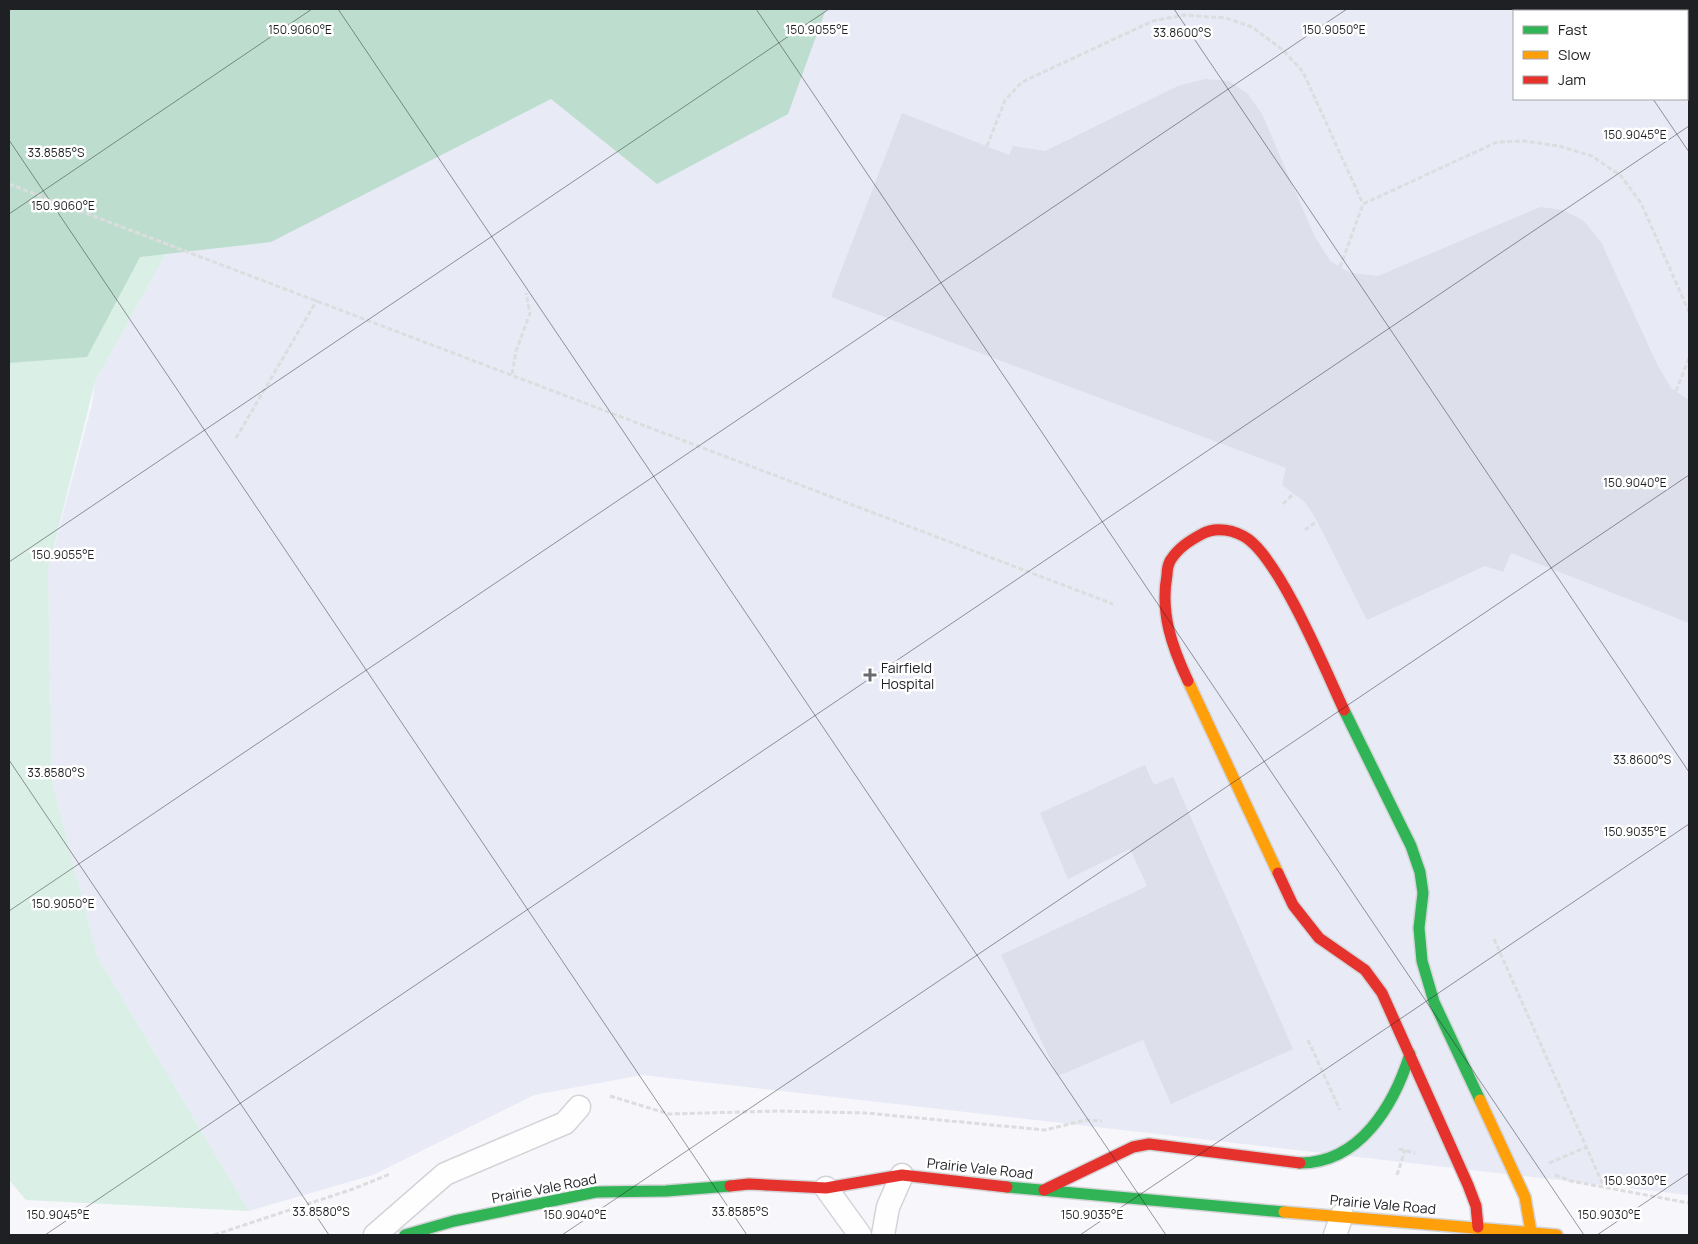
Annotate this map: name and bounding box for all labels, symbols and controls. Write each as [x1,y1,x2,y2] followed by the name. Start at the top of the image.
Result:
[1513,10,1688,100] legend
[1558,19,1587,40] text: Fast
[268,21,332,38] text: 150.9060°E
[786,21,849,38] text: 150.9055°E
[1302,21,1366,38] text: 150.9050°E
[1153,24,1211,41] text: 33.8600°S
[1558,44,1591,65] text: Slow
[1558,69,1586,90] text: Jam
[1604,126,1667,143] text: 150.9045°E
[28,144,84,161] text: 33.8585°S
[31,197,95,214] text: 150.9060°E
[1603,474,1667,491] text: 150.9040°E
[32,546,95,563] text: 150.9055°E
[881,658,934,693] place label: Fairfield Hospital
[863,668,877,682] marker: Fairfield Hospital
[1613,751,1671,768] text: 33.8600°S
[27,764,85,781] text: 33.8580°S
[1604,823,1666,840] text: 150.9035°E
[31,895,95,912] text: 150.9050°E
[926,1153,1034,1183] street label: Prairie Vale Road
[490,1169,598,1207] street label: Prairie Vale Road
[1604,1172,1667,1189] text: 150.9030°E
[1329,1190,1437,1218] street label: Prairie Vale Road
[292,1203,350,1220] text: 33.8580°S
[712,1203,768,1220] text: 33.8585°S
[27,1206,90,1223] text: 150.9045°E
[543,1206,607,1223] text: 150.9040°E
[1061,1206,1123,1223] text: 150.9035°E
[1578,1206,1641,1223] text: 150.9030°E

